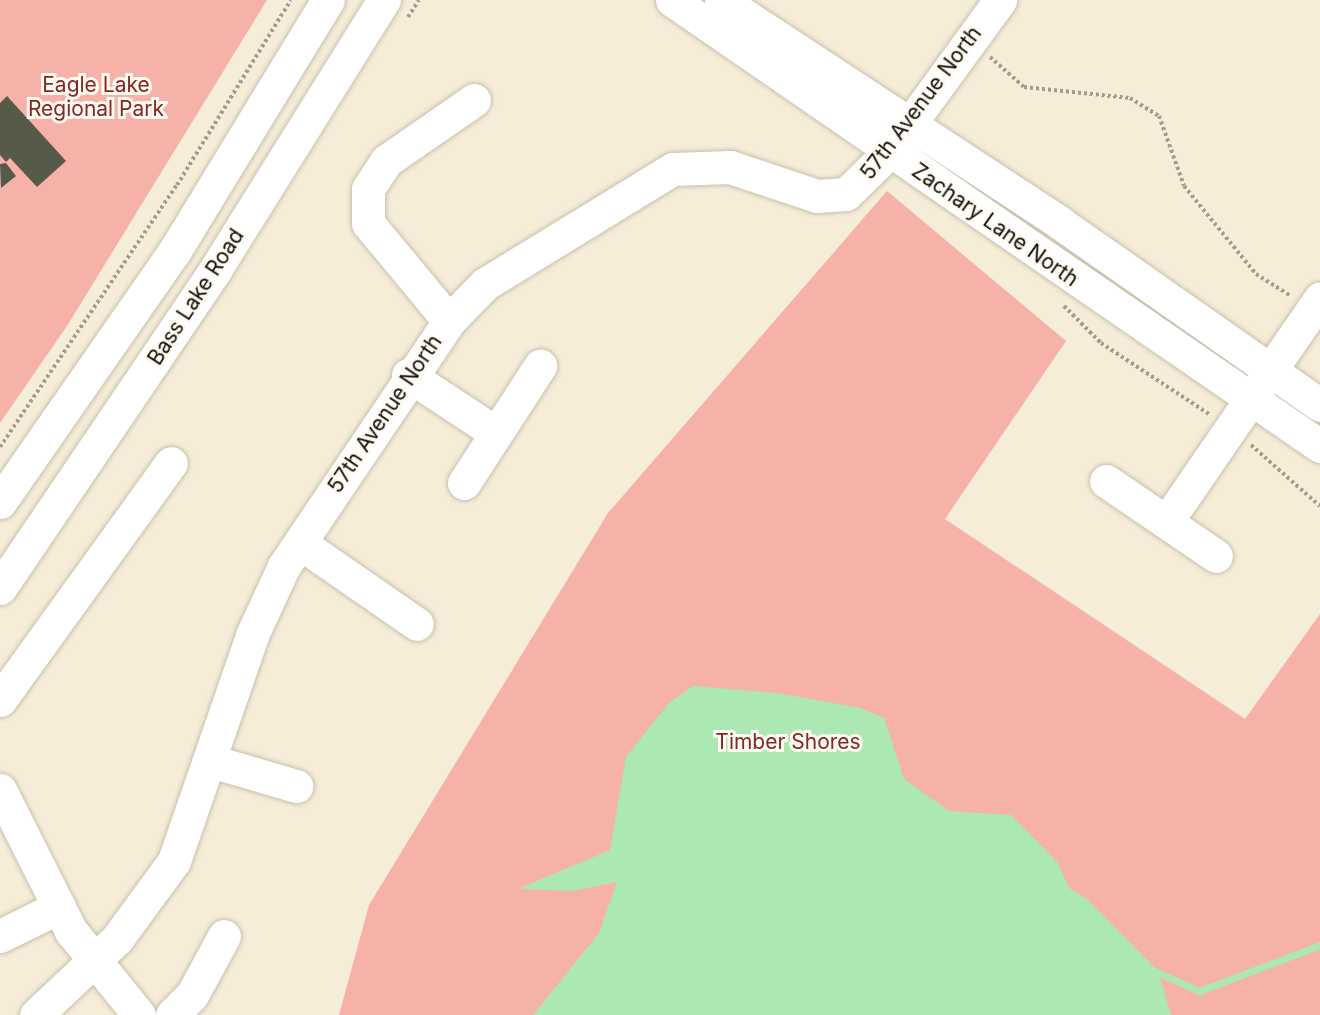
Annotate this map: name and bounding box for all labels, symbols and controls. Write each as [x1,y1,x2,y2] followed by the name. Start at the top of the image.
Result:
[855,21,987,185] street label: 57th Avenue North
[28,72,164,122] park label: Eagle Lake Regional Park
[907,158,1083,292] street label: Zachary Lane North
[143,224,249,370] street label: Bass Lake Road
[323,330,447,498] street label: 57th Avenue North
[715,729,861,755] park label: Timber Shores

